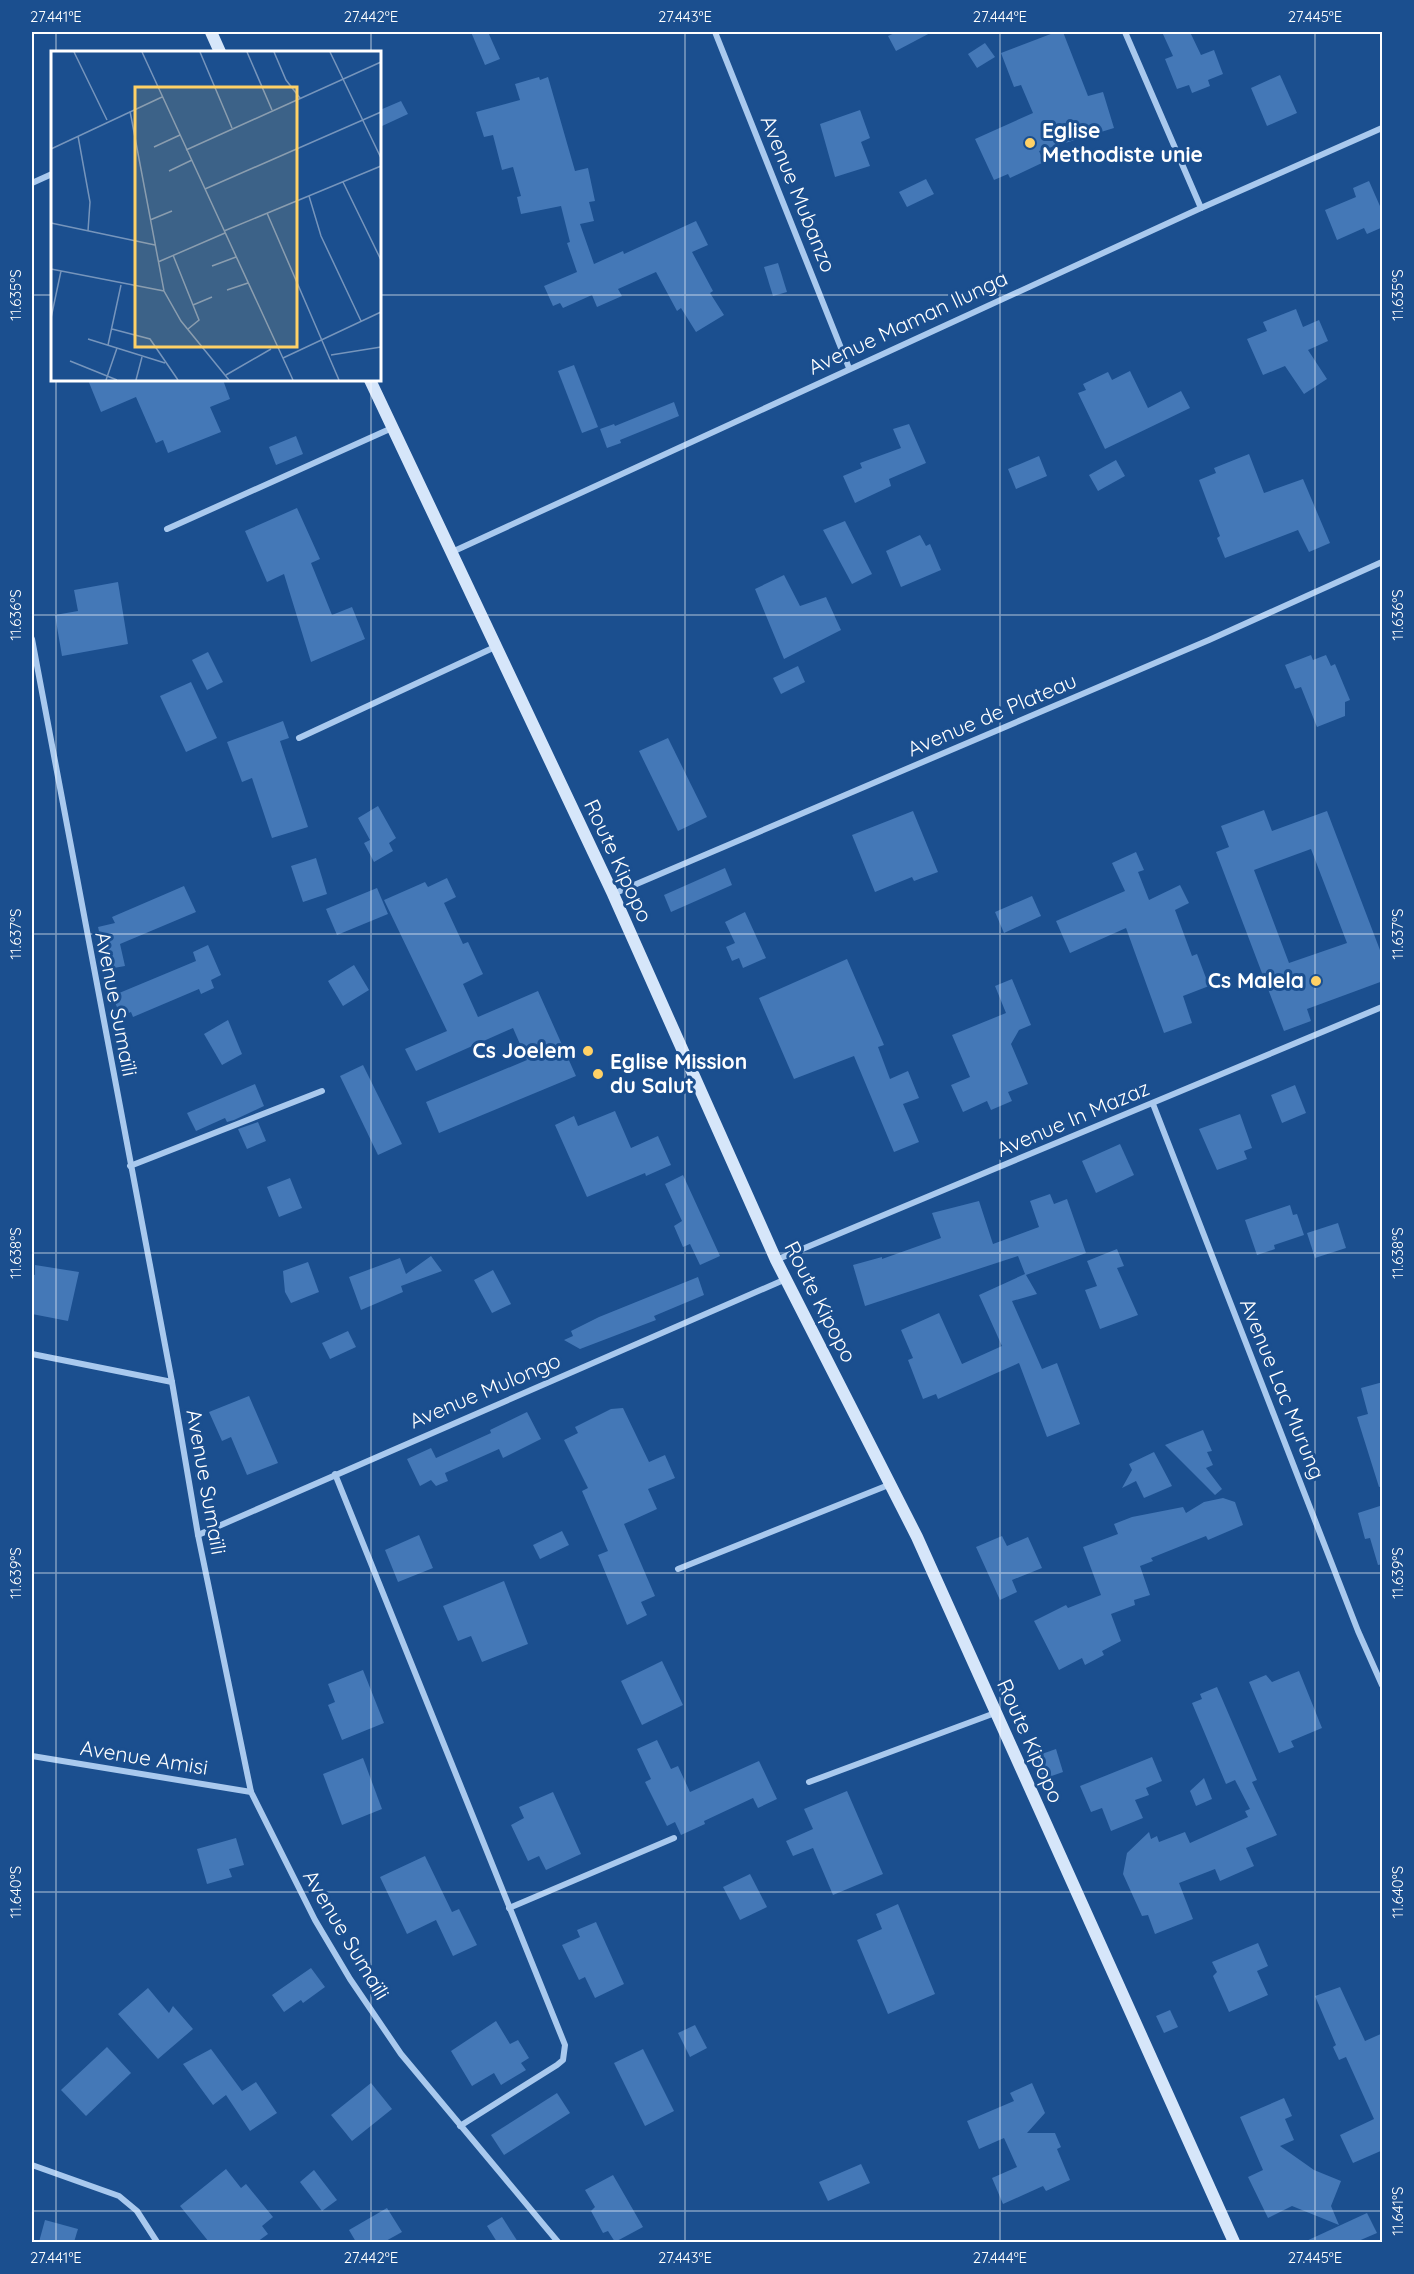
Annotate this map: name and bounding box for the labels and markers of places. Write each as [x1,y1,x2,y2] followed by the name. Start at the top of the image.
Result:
[1042,117,1203,167] place label: Eglise Methodiste unie
[1023,136,1037,150] marker: Eglise Methodiste unie
[1208,967,1304,993] place label: Cs Malela
[1309,974,1323,988] marker: Cs Malela
[473,1037,576,1063] place label: Cs Joelem
[581,1044,595,1058] marker: Cs Joelem
[610,1048,747,1098] place label: Eglise Mission du Salut
[591,1067,605,1081] marker: Eglise Mission du Salut

